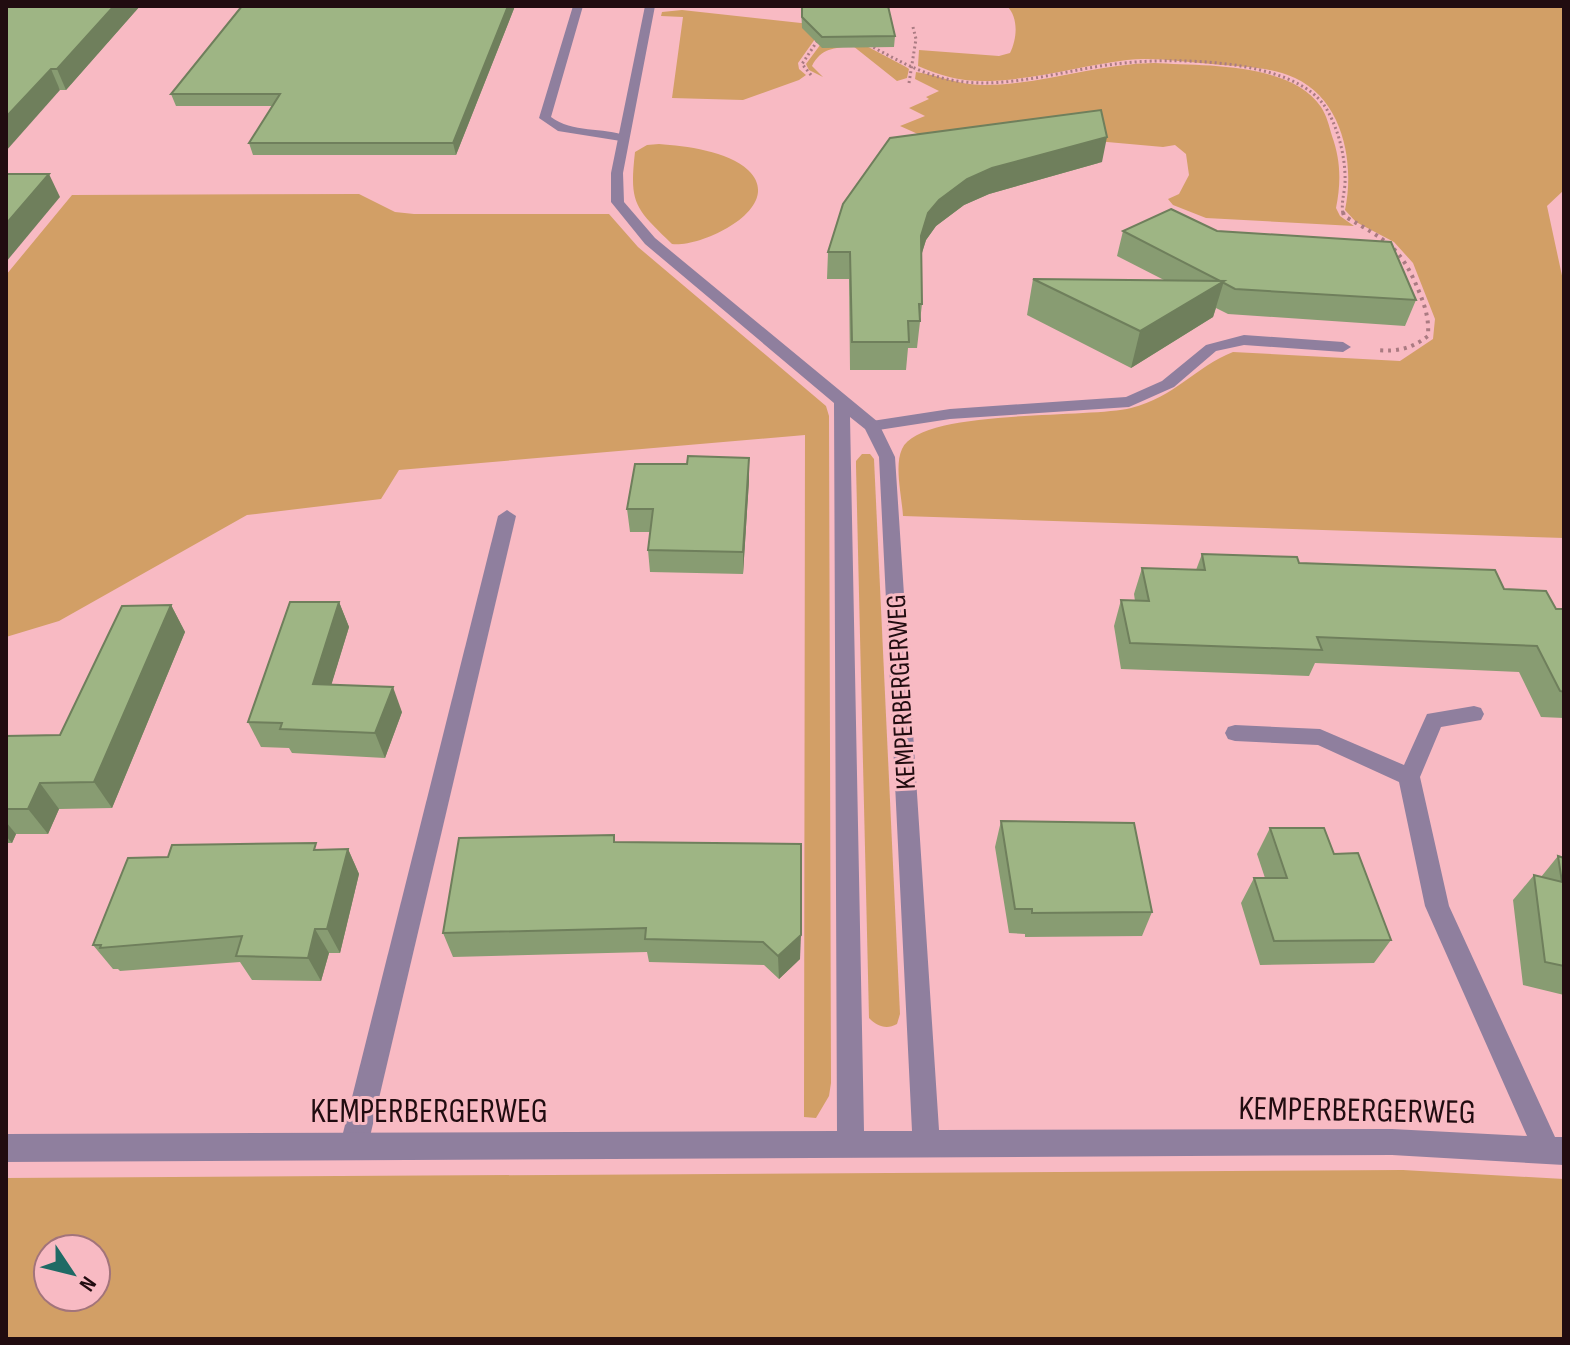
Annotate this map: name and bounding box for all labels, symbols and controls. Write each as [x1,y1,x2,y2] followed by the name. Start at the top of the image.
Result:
[880,593,923,790] street label: KEMPERBERGERWEG
[1238,1088,1476,1133] street label: KEMPERBERGERWEG
[310,1091,548,1132] street label: KEMPERBERGERWEG
[32,1233,112,1313] north arrow
[73,1271,102,1296] text: N

